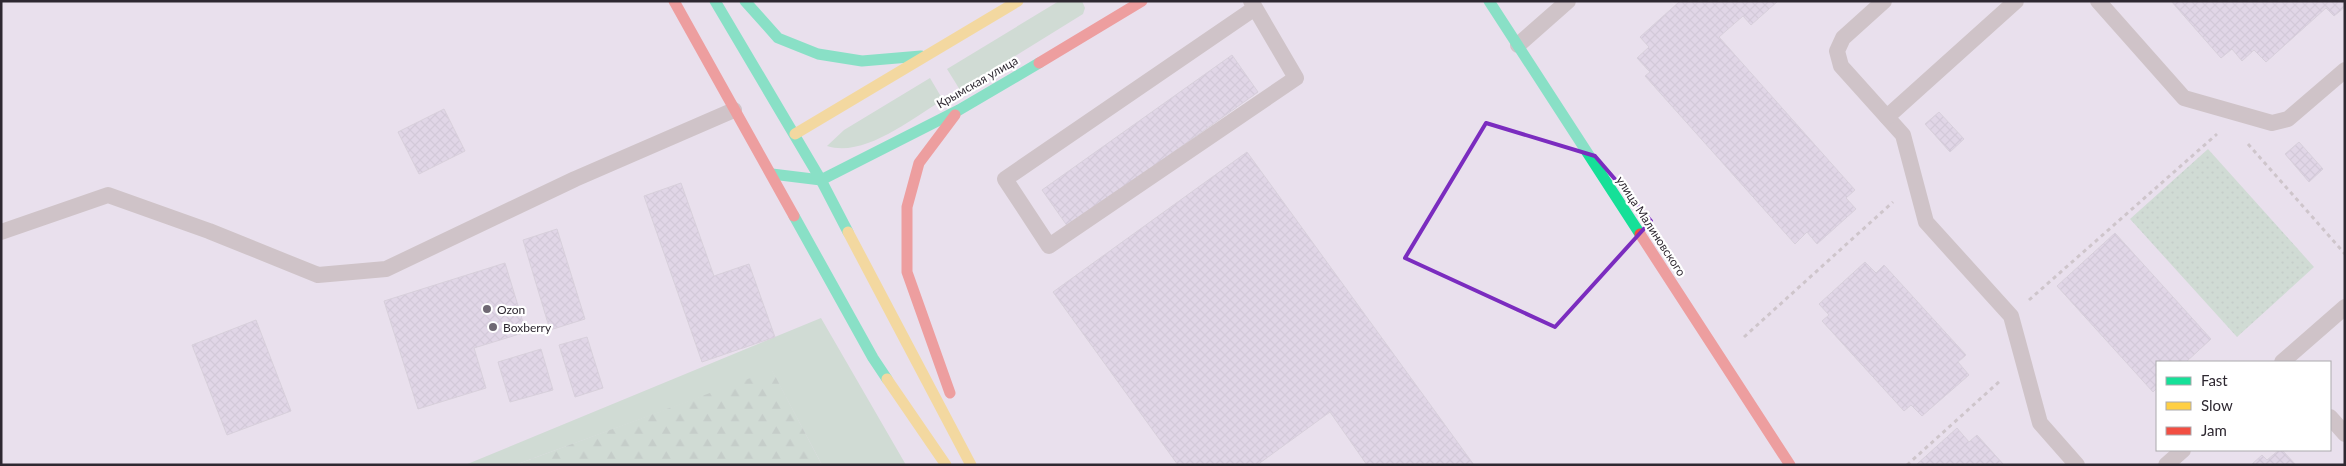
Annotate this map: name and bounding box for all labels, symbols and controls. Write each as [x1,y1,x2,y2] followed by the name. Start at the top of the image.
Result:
[934,53,1020,111] street label: Крымская улица
[1613,173,1689,279] street label: улица Малиновского
[497,302,525,317] place label: Ozon
[481,303,493,315] marker: Ozon
[503,320,552,335] place label: Boxberry
[487,321,499,333] marker: Boxberry
[2156,361,2331,451] legend
[2201,371,2228,389] text: Fast
[2201,396,2233,414] text: Slow
[2201,421,2227,439] text: Jam

